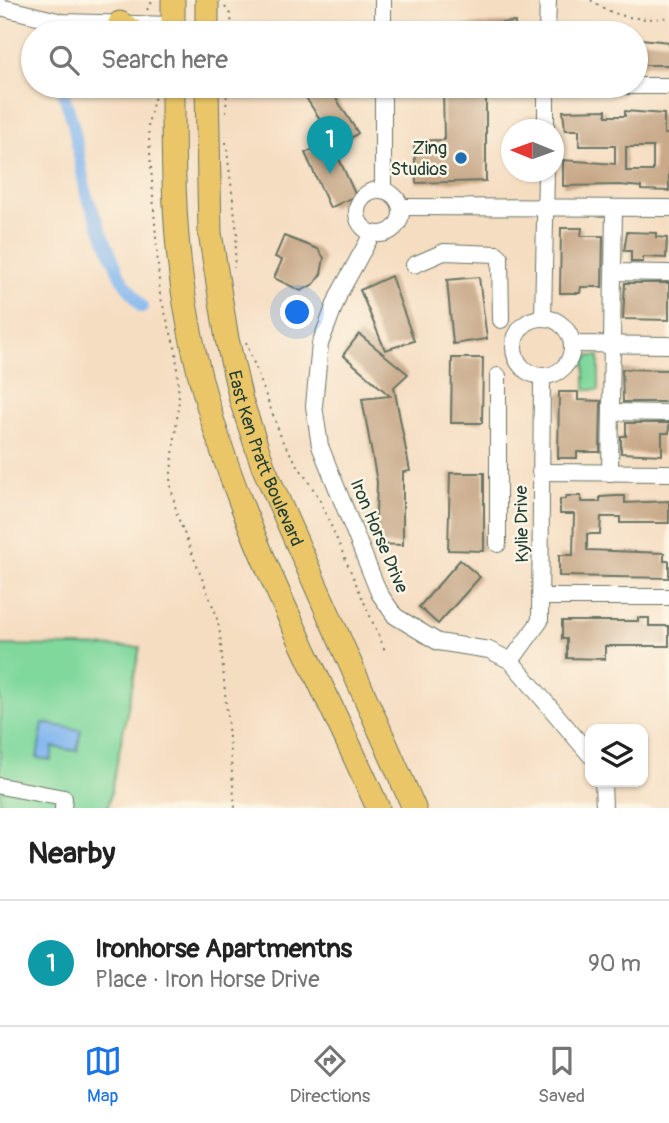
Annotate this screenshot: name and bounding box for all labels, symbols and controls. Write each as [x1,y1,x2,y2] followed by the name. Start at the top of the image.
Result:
[21,21,648,98] search box
[45,41,83,79] icon: search
[101,44,228,76] text: Search here
[307,116,353,174] pin: 1
[501,119,564,182] north arrow
[390,137,447,181] place label: Zing Studios
[453,150,469,166] marker: Zing Studios
[280,295,314,329] your location
[223,368,308,550] street label: East Ken Pratt Boulevard
[345,476,413,597] street label: Iron Horse Drive
[510,485,534,563] street label: Kylie Drive
[585,724,648,787] map controls
[585,724,648,787] button: layers
[28,835,115,872] text: Nearby
[95,933,352,965] text: Ironhorse Apartmentns
[47,949,56,978] text: 1
[588,949,641,978] text: 90 m
[95,965,320,994] text: Place · Iron Horse Drive
[84,1042,122,1108] tab: Map
[290,1042,370,1108] tab: Directions
[538,1042,585,1108] tab: Saved

